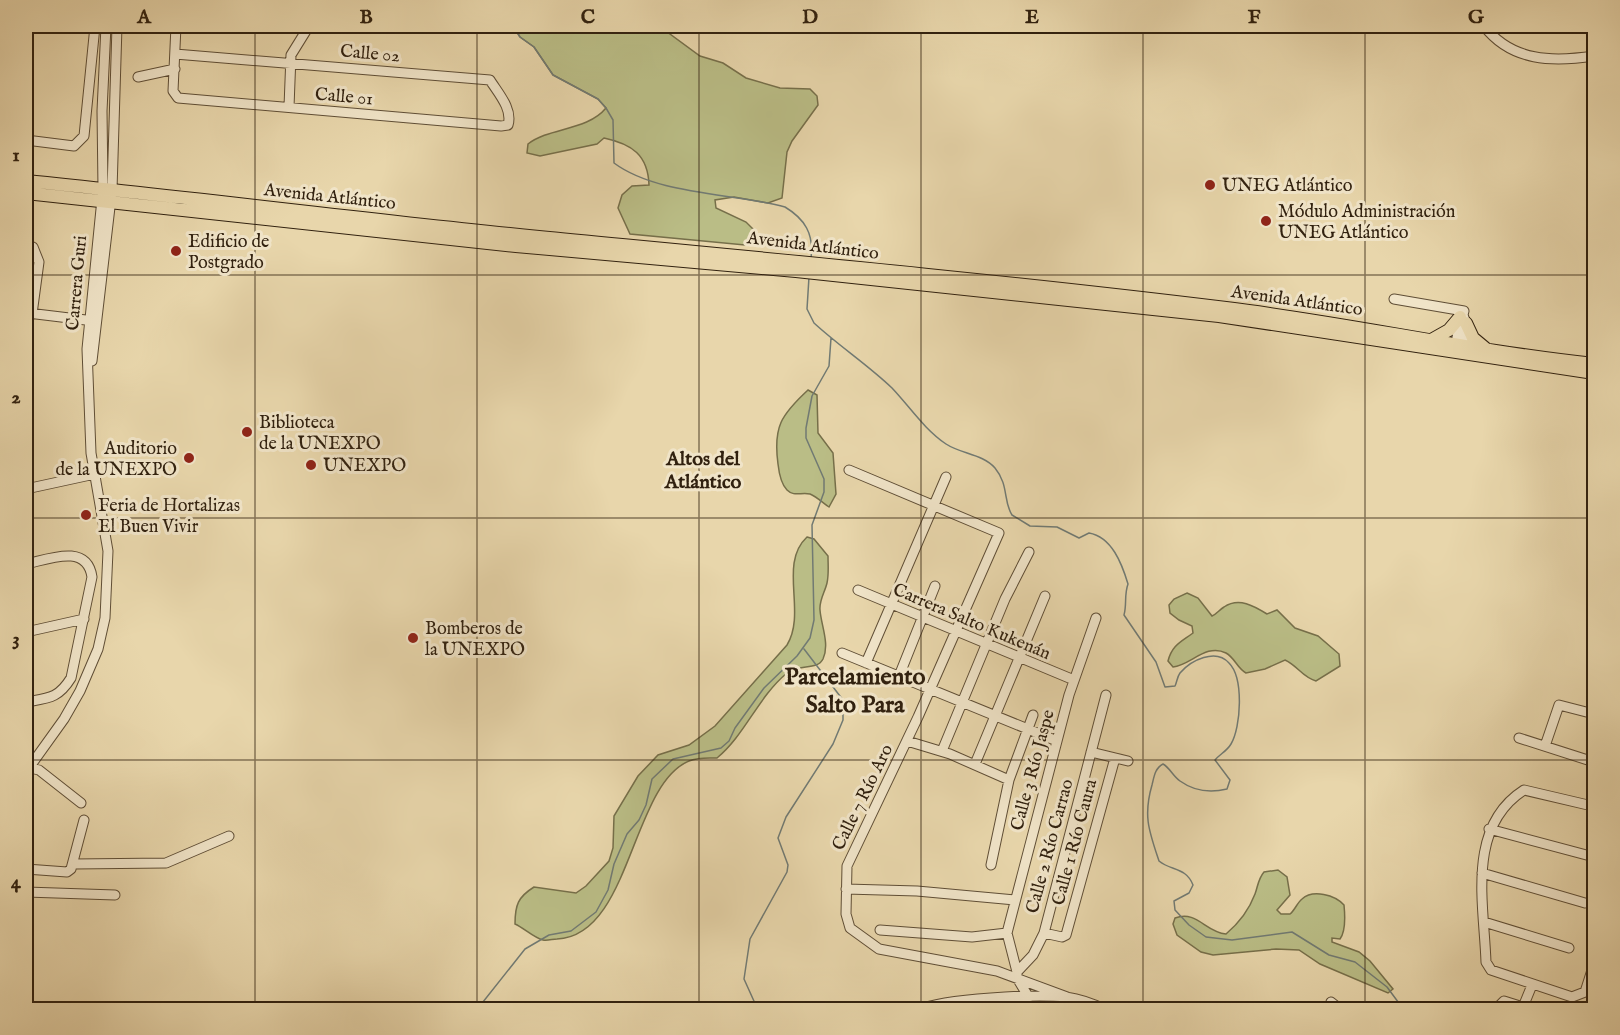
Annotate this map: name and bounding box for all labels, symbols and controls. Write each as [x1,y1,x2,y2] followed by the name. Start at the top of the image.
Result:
[136,5,152,30] text: A
[359,5,373,30] text: B
[581,5,595,30] text: C
[802,5,818,30] text: D
[1025,5,1039,30] text: E
[1248,5,1261,30] text: F
[1468,5,1485,30] text: G
[339,40,401,69] street label: Calle 02
[314,84,374,111] street label: Calle 01
[12,143,20,168] text: 1
[1222,175,1353,198] place label: UNEG Atlántico
[1203,178,1217,192] marker: UNEG Atlántico
[262,179,397,216] street label: Avenida Atlántico
[1278,201,1456,245] place label: Módulo Administración UNEG Atlántico
[1259,214,1273,228] marker: Módulo Administración UNEG Atlántico
[745,227,880,266] street label: Avenida Atlántico
[188,231,269,275] place label: Edificio de Postgrado
[62,234,93,332] street label: Carrera Guri
[169,244,183,258] marker: Edificio de Postgrado
[1229,281,1364,322] street label: Avenida Atlántico
[11,385,21,410] text: 2
[259,412,381,456] place label: Biblioteca de la UNEXPO
[240,425,254,439] marker: Biblioteca de la UNEXPO
[55,438,177,482] place label: Auditorio de la UNEXPO
[664,447,742,495] district label: Altos del Atlántico
[182,451,196,465] marker: Auditorio de la UNEXPO
[323,455,406,478] place label: UNEXPO
[304,458,318,472] marker: UNEXPO
[98,495,240,539] place label: Feria de Hortalizas El Buen Vivir
[79,508,93,522] marker: Feria de Hortalizas El Buen Vivir
[889,579,1054,666] street label: Carrera Salto Kukenán
[425,618,525,662] place label: Bomberos de la UNEXPO
[12,627,20,652] text: 3
[406,631,420,645] marker: Bomberos de la UNEXPO
[785,662,925,721] district label: Parcelamiento Salto Para
[1006,707,1061,833] street label: Calle 3 Río Jaspe
[828,740,899,855] street label: Calle 7 Río Aro
[1021,776,1080,916] street label: Calle 2 Río Carrao
[1048,777,1103,908] street label: Calle 1 Río Caura
[11,870,22,895] text: 4

